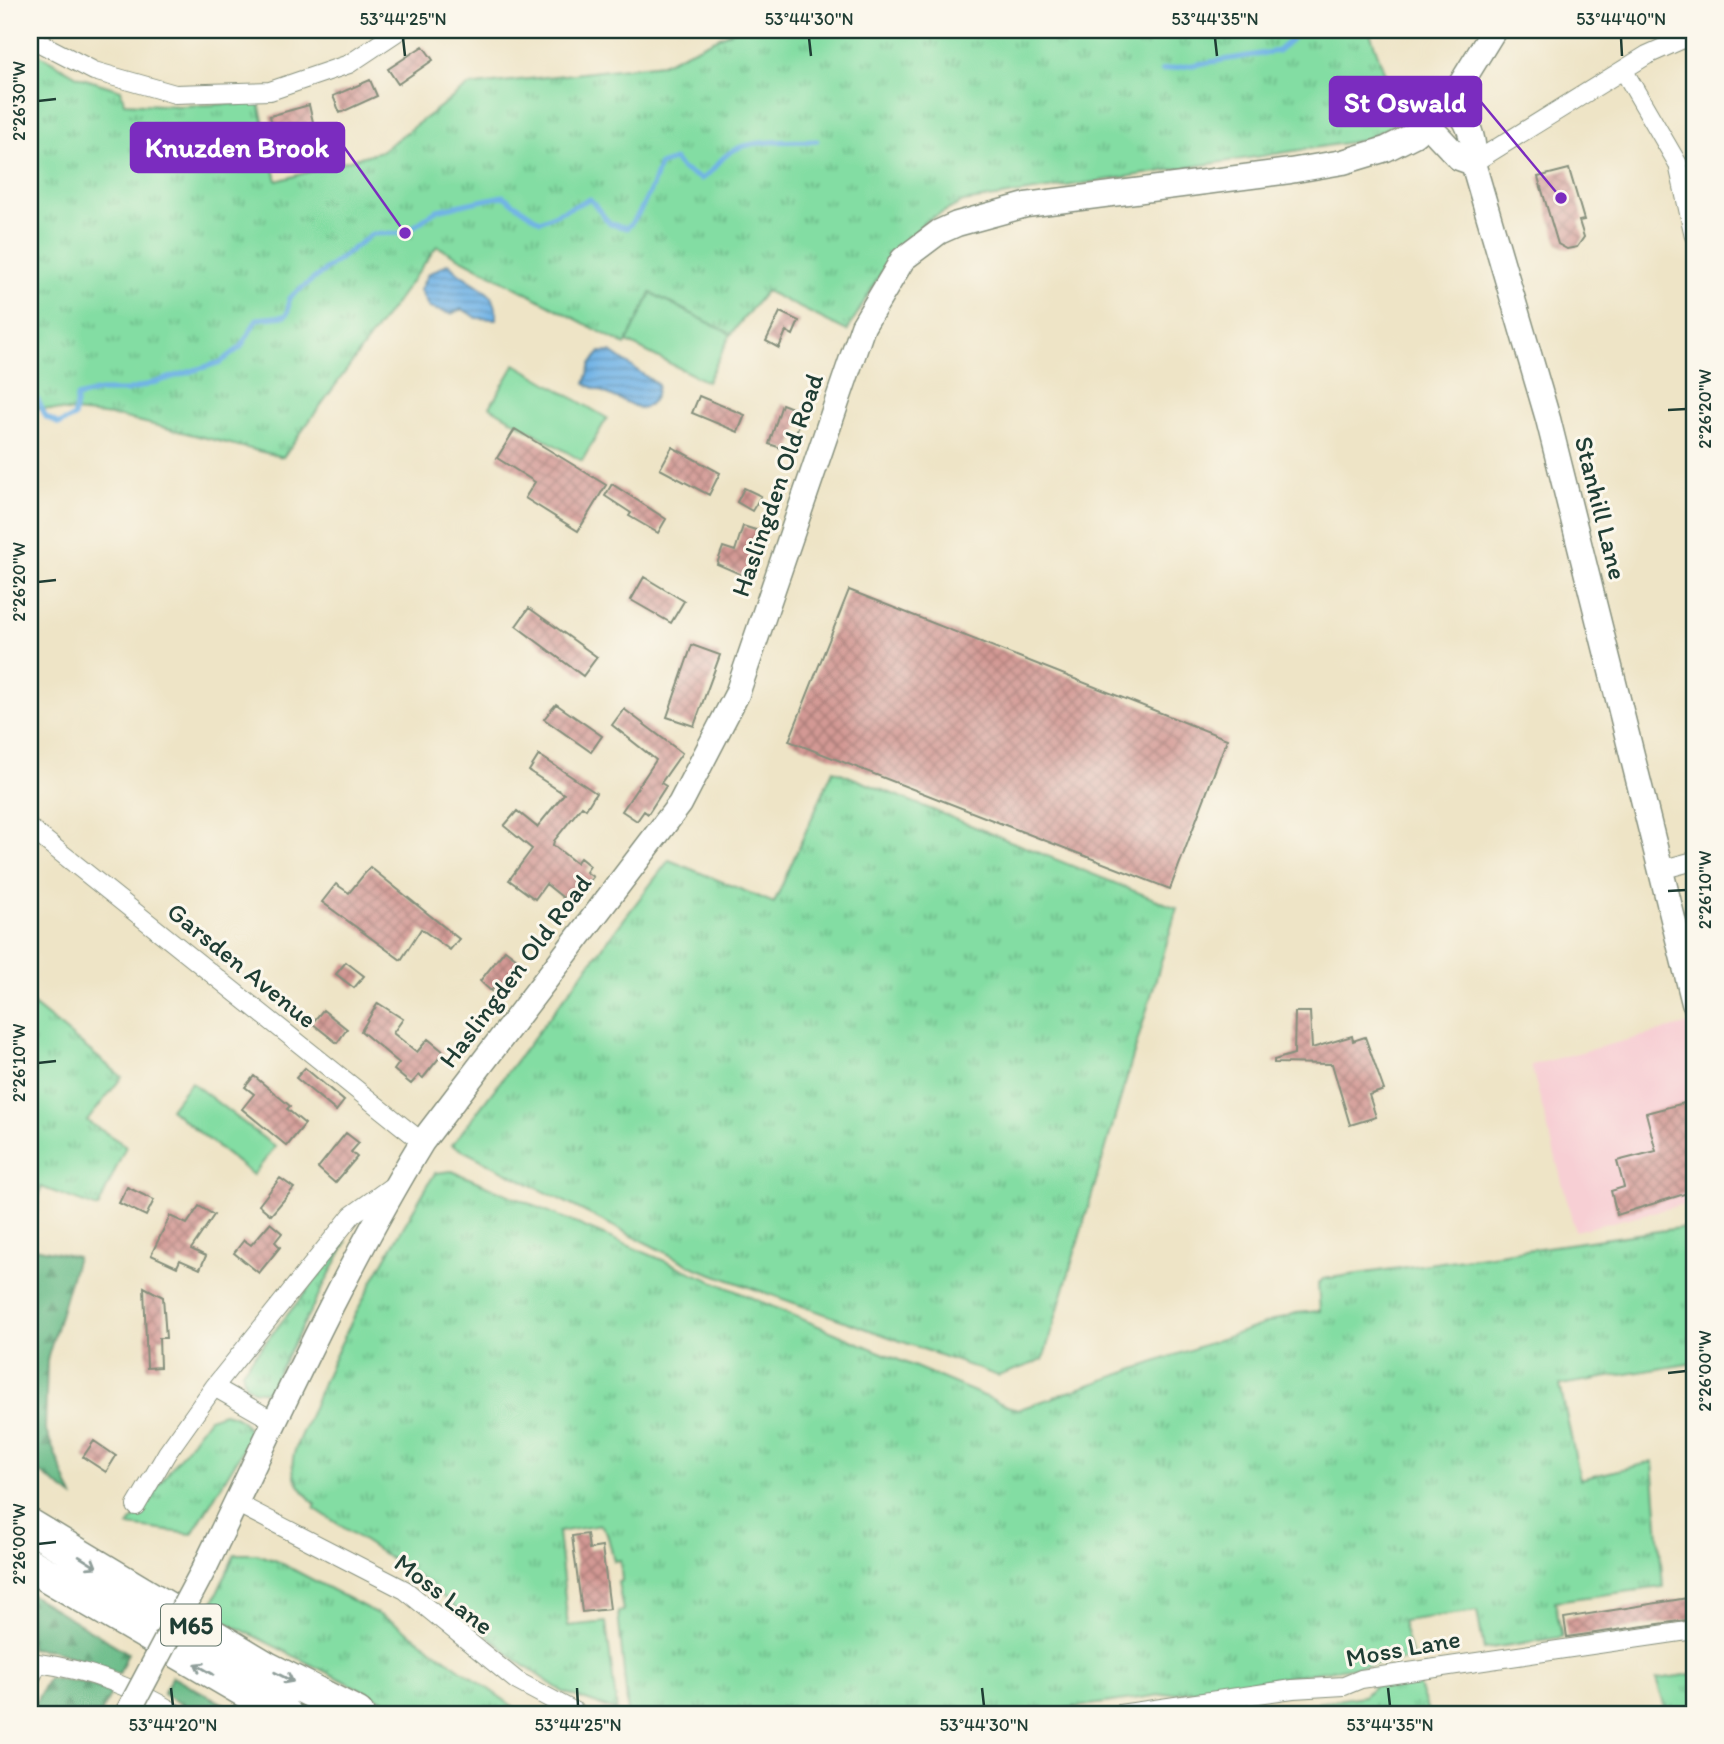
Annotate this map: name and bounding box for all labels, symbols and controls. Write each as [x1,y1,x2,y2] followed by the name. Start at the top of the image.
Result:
[359,8,447,30] text: 53°44'25"N
[764,8,854,30] text: 53°44'30"N
[1171,8,1259,30] text: 53°44'35"N
[1576,8,1666,30] text: 53°44'40"N
[8,61,30,141] text: 2°26'30"W
[1330,77,1481,126] callout: St Oswald
[1344,85,1467,119] text: St Oswald
[131,123,344,172] callout: Knuzden Brook
[145,130,330,164] text: Knuzden Brook
[724,369,830,601] street label: Haslingden Old Road
[1694,369,1716,449] text: 2°26'20"W
[1568,433,1634,583] street label: Stanhill Lane
[8,542,30,622] text: 2°26'20"W
[1694,851,1716,929] text: 2°26'10"W
[432,868,598,1074] street label: Haslingden Old Road
[161,895,323,1035] street label: Garsden Avenue
[8,1024,30,1102] text: 2°26'10"W
[1694,1330,1716,1412] text: 2°26'00"W
[8,1503,30,1585] text: 2°26'00"W
[388,1546,500,1642] street label: Moss Lane
[77,1556,97,1570] one-way arrow
[161,1604,221,1646] road number: M65
[1343,1622,1463,1674] street label: Moss Lane
[194,1662,214,1676] one-way arrow
[273,1671,294,1685] one-way arrow
[129,1714,217,1736] text: 53°44'20"N
[534,1714,622,1736] text: 53°44'25"N
[939,1714,1029,1736] text: 53°44'30"N
[1346,1714,1434,1736] text: 53°44'35"N

